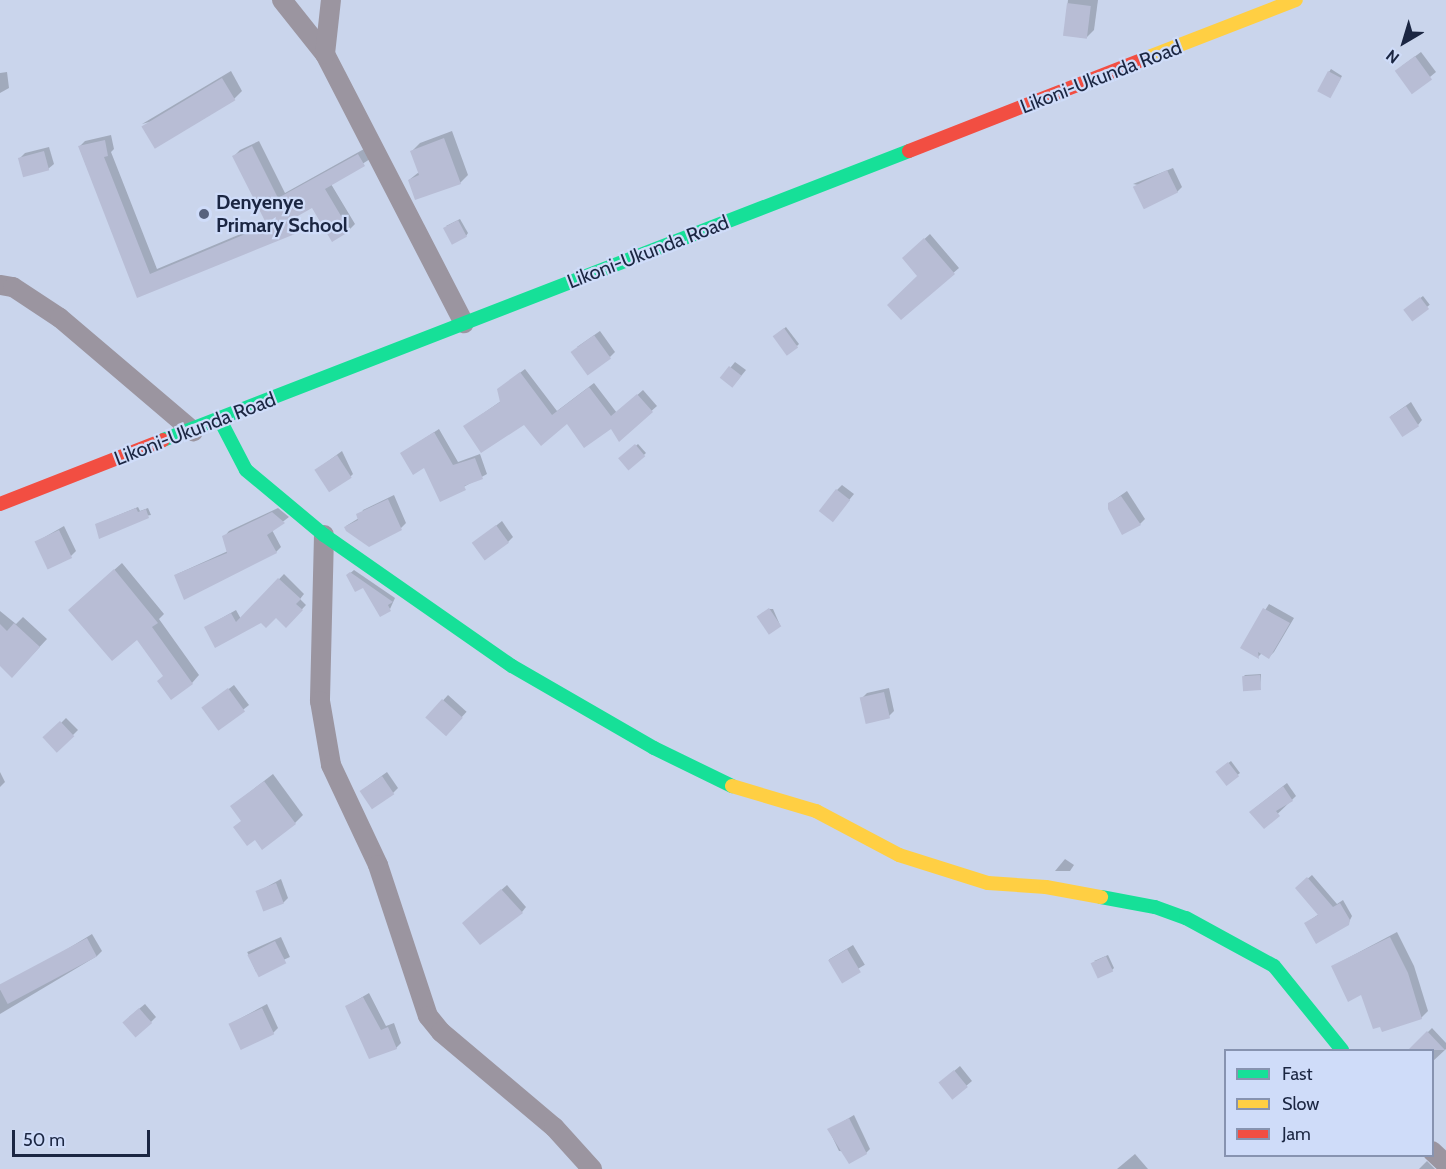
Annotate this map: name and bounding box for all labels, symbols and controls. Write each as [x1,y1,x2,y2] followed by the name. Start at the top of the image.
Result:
[1374,12,1434,72] north arrow
[1017,35,1185,119] street label: Likoni-Ukunda Road
[1382,46,1403,68] text: N
[216,190,348,237] place label: Denyenye Primary School
[197,207,211,221] marker: Denyenye Primary School
[564,210,732,294] street label: Likoni-Ukunda Road
[111,387,279,471] street label: Likoni-Ukunda Road
[1224,1049,1434,1157] legend
[1282,1063,1313,1085] text: Fast
[1282,1093,1319,1115] text: Slow
[15,1118,153,1156] scale bar
[1282,1123,1311,1145] text: Jam
[23,1129,65,1151] text: 50 m

